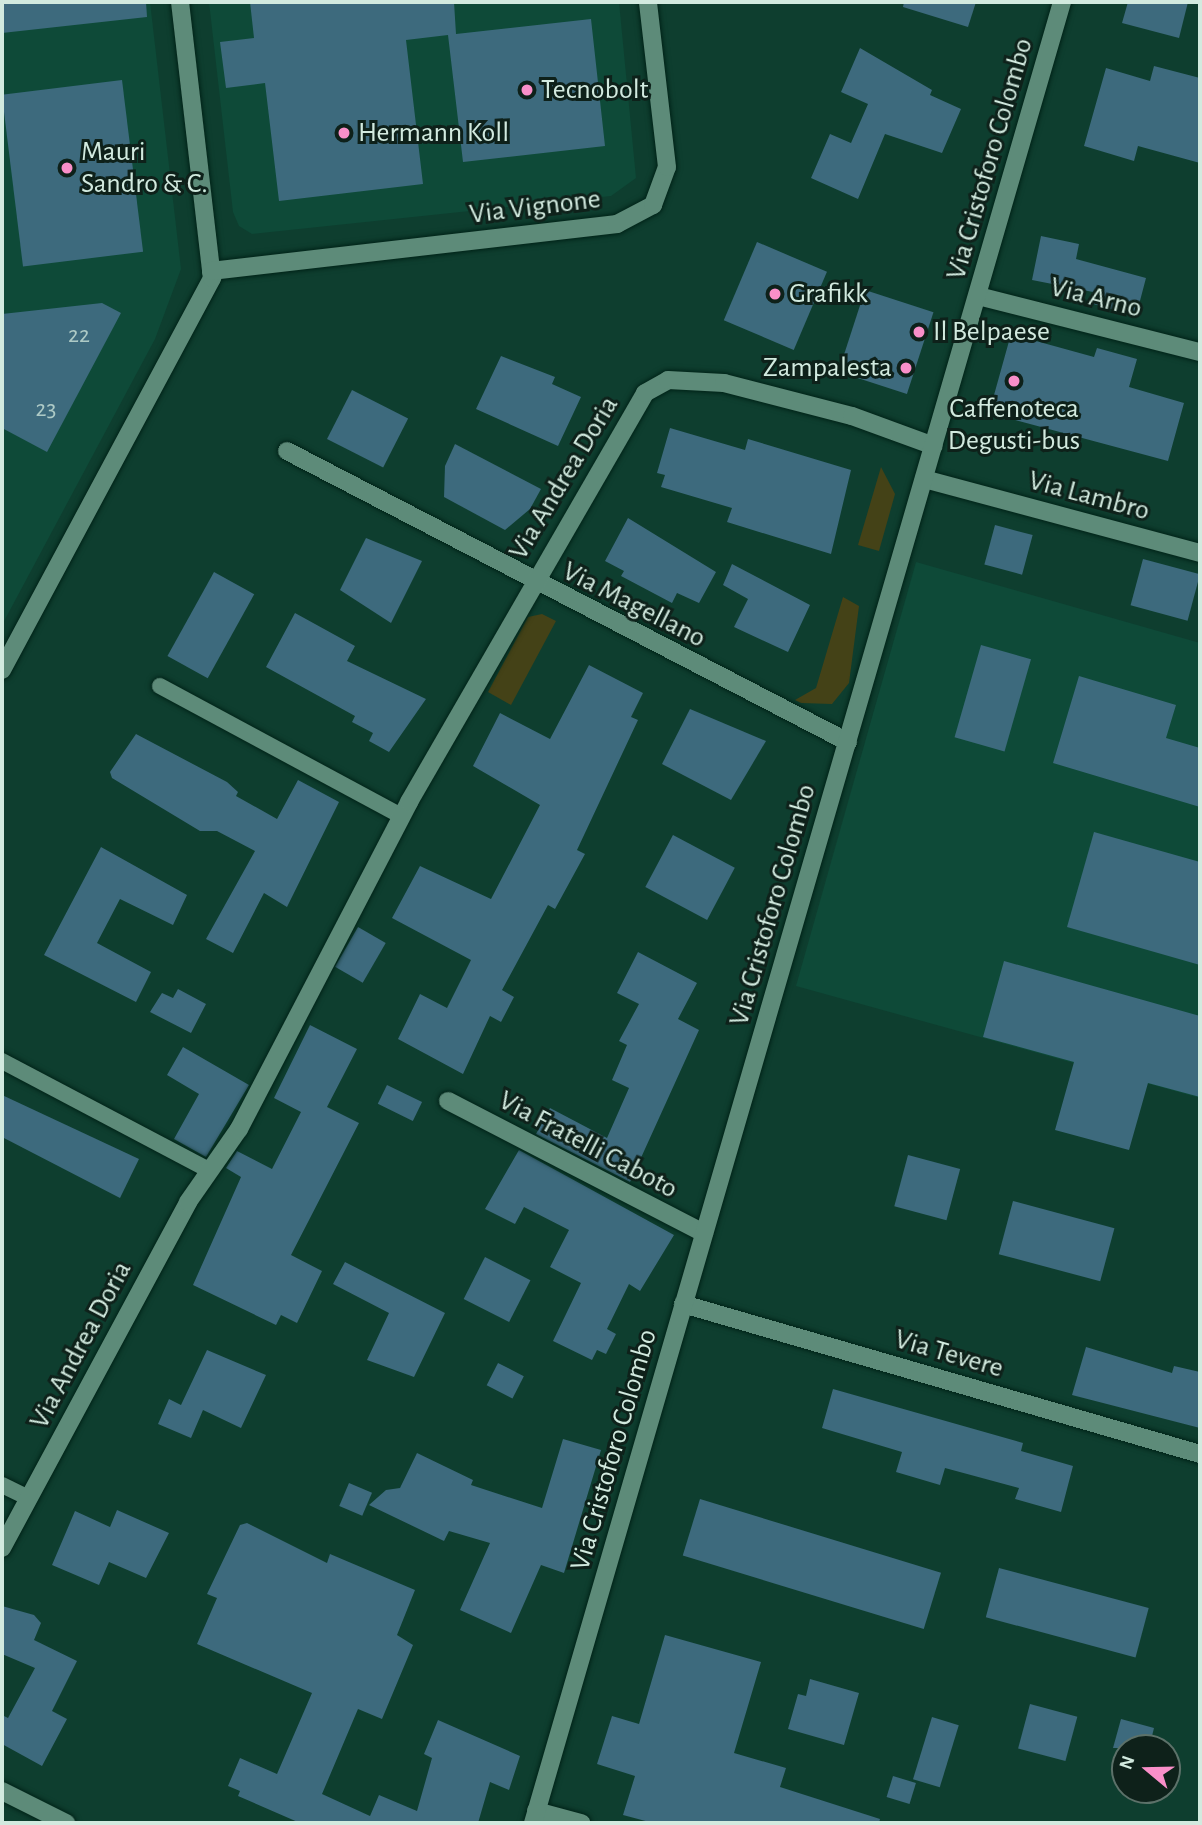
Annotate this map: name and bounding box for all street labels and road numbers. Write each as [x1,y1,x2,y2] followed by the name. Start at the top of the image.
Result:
[939,34,1041,284] street label: Via Cristoforo Colombo
[468,182,602,232] street label: Via Vignone
[1047,270,1145,326] street label: Via Arno
[502,390,626,566] street label: Via Andrea Doria
[1025,464,1153,528] street label: Via Lambro
[557,555,711,655] street label: Via Magellano
[722,780,824,1030] street label: Via Cristoforo Colombo
[493,1084,683,1206] street label: Via Fratelli Caboto
[23,1256,139,1434] street label: Via Andrea Doria
[891,1323,1007,1385] street label: Via Tevere
[563,1325,665,1575] street label: Via Cristoforo Colombo

